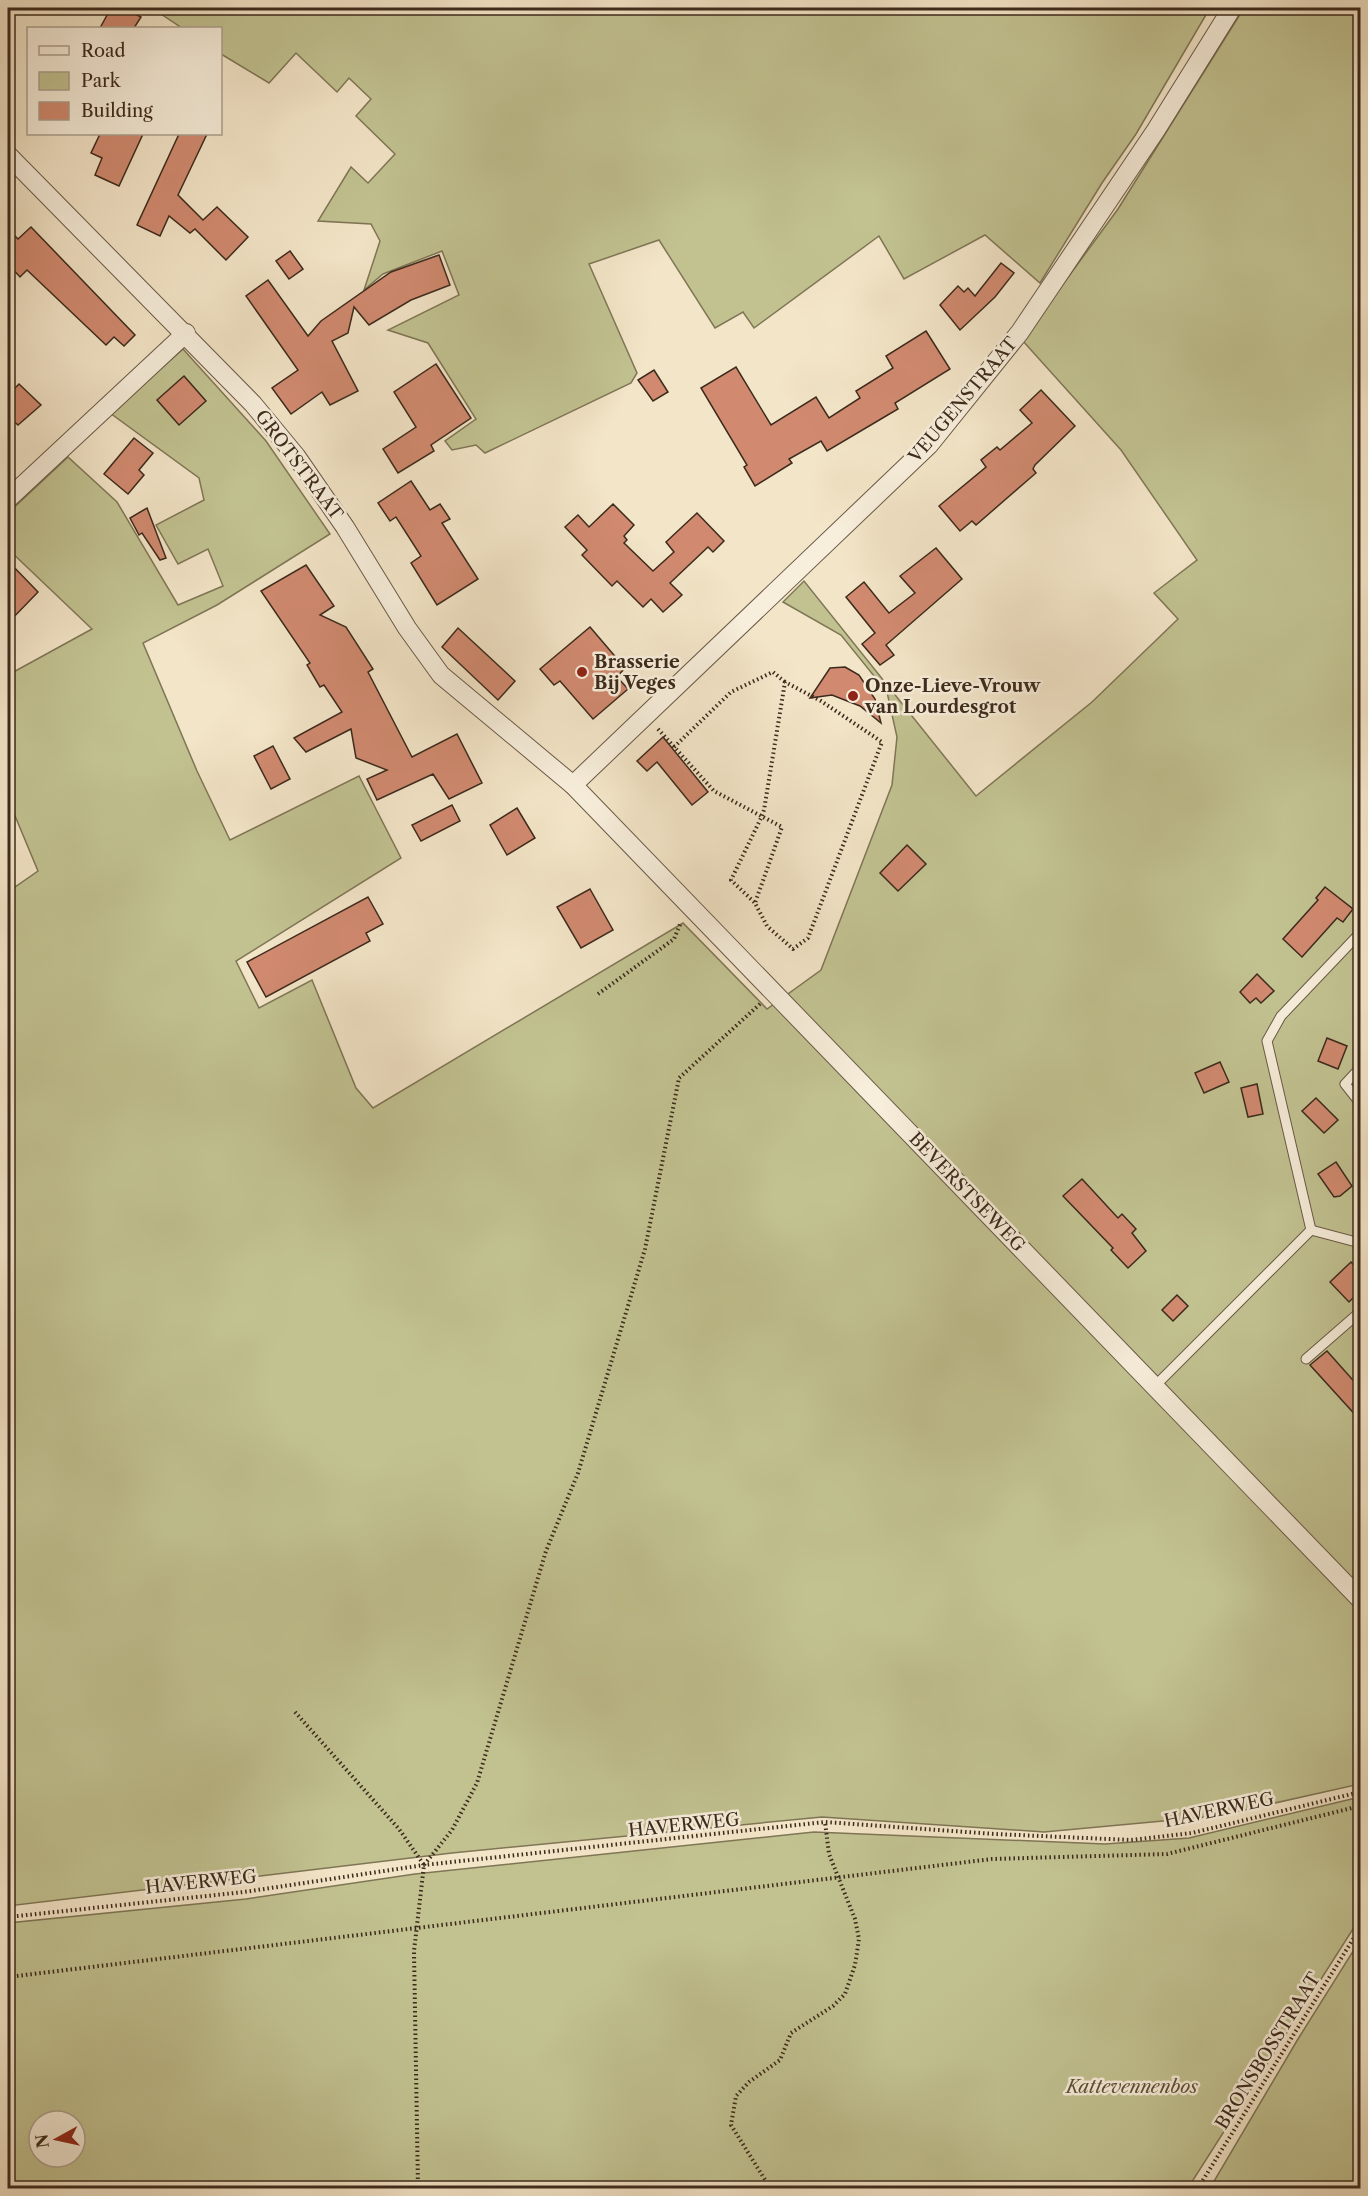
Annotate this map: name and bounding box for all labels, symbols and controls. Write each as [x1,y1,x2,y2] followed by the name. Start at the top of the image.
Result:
[27,27,222,135] legend
[81,40,126,62] text: Road
[81,70,122,92] text: Park
[81,100,153,122] text: Building
[903,332,1022,468] street label: VEUGENSTRAAT
[250,406,348,525] street label: GROTSTRAAT
[594,651,680,694] place label: Brasserie Bij Veges
[575,665,589,679] marker: Brasserie Bij Veges
[864,675,1041,718] place label: Onze-Lieve-Vrouw van Lourdesgrot
[846,689,860,703] marker: Onze-Lieve-Vrouw van Lourdesgrot
[904,1128,1030,1257] street label: BEVERSTSEWEG
[1162,1788,1276,1832] street label: HAVERWEG
[627,1808,741,1842] street label: HAVERWEG
[144,1865,258,1899] street label: HAVERWEG
[1211,1968,1325,2133] street label: BRONSBOSSTRAAT
[1064,2076,1198,2098] park label: Kattevennenbos
[27,2109,87,2169] north arrow
[31,2133,53,2149] text: N

